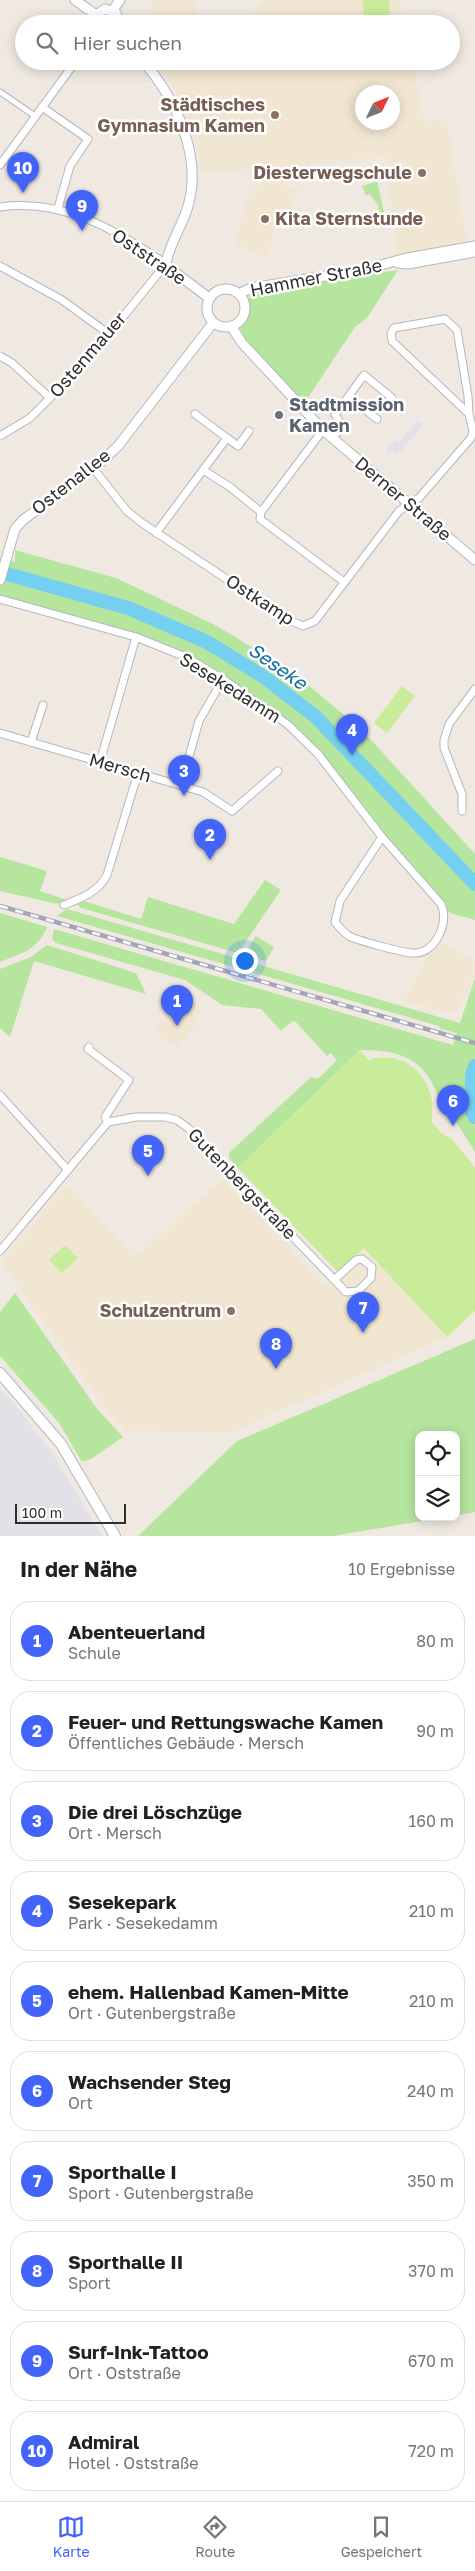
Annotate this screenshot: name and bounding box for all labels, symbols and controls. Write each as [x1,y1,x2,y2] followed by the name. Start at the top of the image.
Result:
[15,15,460,70] search box
[33,29,61,57] icon: search
[73,31,182,54] text: Hier suchen
[355,85,400,130] north arrow
[97,93,265,136] place label: Städtisches Gymnasium Kamen
[269,109,281,121] marker: Städtisches Gymnasium Kamen
[7,152,39,193] pin: 10
[253,161,412,183] place label: Diesterwegschule
[416,167,428,179] marker: Diesterwegschule
[66,190,98,231] pin: 9
[275,207,424,229] place label: Kita Sternstunde
[259,213,271,225] marker: Kita Sternstunde
[108,223,191,289] street label: Oststraße
[248,253,384,301] street label: Hammer Straße
[44,307,130,402] street label: Ostenmauer
[289,393,404,436] place label: Stadtmission Kamen
[273,409,285,421] marker: Stadtmission Kamen
[27,444,114,519] street label: Ostenallee
[351,451,456,545] street label: Derner Straße
[222,569,299,629] street label: Ostkamp
[245,637,313,695] water label: Seseke
[176,647,285,727] street label: Sesekedamm
[336,714,368,755] pin: 4
[87,748,154,786] street label: Mersch
[168,755,200,796] pin: 3
[194,819,226,860] pin: 2
[232,948,258,974] your location
[161,985,193,1026] pin: 1
[437,1085,469,1126] pin: 6
[184,1123,301,1244] street label: Gutenbergstraße
[132,1135,164,1176] pin: 5
[347,1292,379,1333] pin: 7
[99,1299,221,1321] place label: Schulzentrum
[225,1305,237,1317] marker: Schulzentrum
[260,1328,292,1369] pin: 8
[415,1431,460,1521] map controls
[415,1431,460,1476] button: locate
[415,1476,460,1521] button: layers
[15,1501,126,1524] scale bar
[22,1504,62,1521] text: 100 m
[20,1556,137,1582] text: In der Nähe
[348,1559,455,1579] text: 10 Ergebnisse
[68,1620,205,1643] text: Abenteuerland
[33,1631,41,1651] text: 1
[416,1631,454,1651] text: 80 m
[68,1643,121,1663] text: Schule
[68,1710,383,1733] text: Feuer- und Rettungswache Kamen
[32,1721,42,1741] text: 2
[416,1721,454,1741] text: 90 m
[68,1733,304,1753] text: Öffentliches Gebäude · Mersch
[68,1800,242,1823] text: Die drei Löschzüge
[32,1811,42,1831] text: 3
[408,1811,454,1831] text: 160 m
[68,1823,162,1843] text: Ort · Mersch
[68,1890,177,1913] text: Sesekepark
[32,1901,42,1921] text: 4
[409,1901,454,1921] text: 210 m
[68,1913,218,1933] text: Park · Sesekedamm
[68,1980,349,2003] text: ehem. Hallenbad Kamen-Mitte
[32,1991,42,2011] text: 5
[409,1991,454,2011] text: 210 m
[68,2003,236,2023] text: Ort · Gutenbergstraße
[68,2070,231,2093] text: Wachsender Steg
[32,2081,42,2101] text: 6
[407,2081,454,2101] text: 240 m
[68,2093,93,2113] text: Ort
[68,2160,177,2183] text: Sporthalle I
[33,2171,41,2191] text: 7
[407,2171,454,2191] text: 350 m
[68,2183,254,2203] text: Sport · Gutenbergstraße
[68,2250,183,2273] text: Sporthalle II
[32,2261,42,2281] text: 8
[408,2261,454,2281] text: 370 m
[68,2273,111,2293] text: Sport
[68,2340,209,2363] text: Surf-Ink-Tattoo
[32,2351,42,2371] text: 9
[408,2351,454,2371] text: 670 m
[68,2363,181,2383] text: Ort · Oststraße
[68,2430,139,2453] text: Admiral
[28,2441,46,2461] text: 10
[408,2441,454,2461] text: 720 m
[68,2453,199,2473] text: Hotel · Oststraße
[53,2513,90,2560] tab: Karte
[195,2513,235,2560] tab: Route
[341,2513,422,2560] tab: Gespeichert

